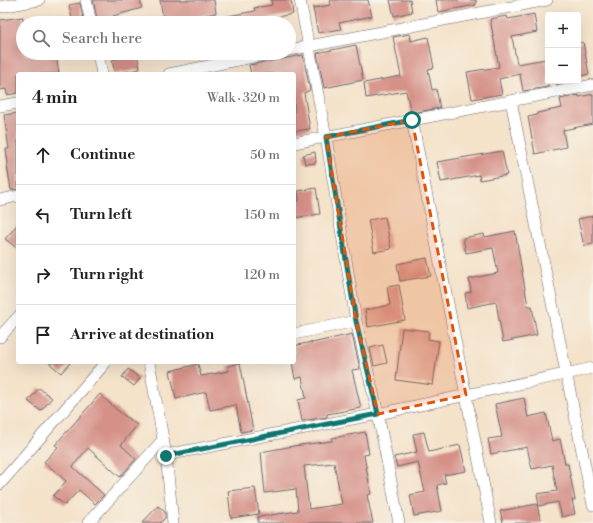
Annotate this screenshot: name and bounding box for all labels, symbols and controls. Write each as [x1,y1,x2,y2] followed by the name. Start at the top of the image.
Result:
[545,12,581,84] map controls
[545,12,581,48] button: +
[16,16,296,60] search box
[30,27,52,49] icon: search
[62,29,142,48] text: Search here
[545,48,581,84] button: −
[32,87,77,109] text: 4 min
[207,90,280,106] text: Walk · 320 m
[403,111,421,129] route start
[32,144,54,166] icon: ahead
[70,145,135,164] text: Continue
[250,147,280,163] text: 50 m
[32,204,54,226] icon: left
[70,205,132,224] text: Turn left
[245,207,280,223] text: 150 m
[32,264,54,286] icon: right
[70,265,144,284] text: Turn right
[244,267,280,283] text: 120 m
[32,324,54,346] icon: arrive
[70,325,214,344] text: Arrive at destination
[157,447,175,465] route end

